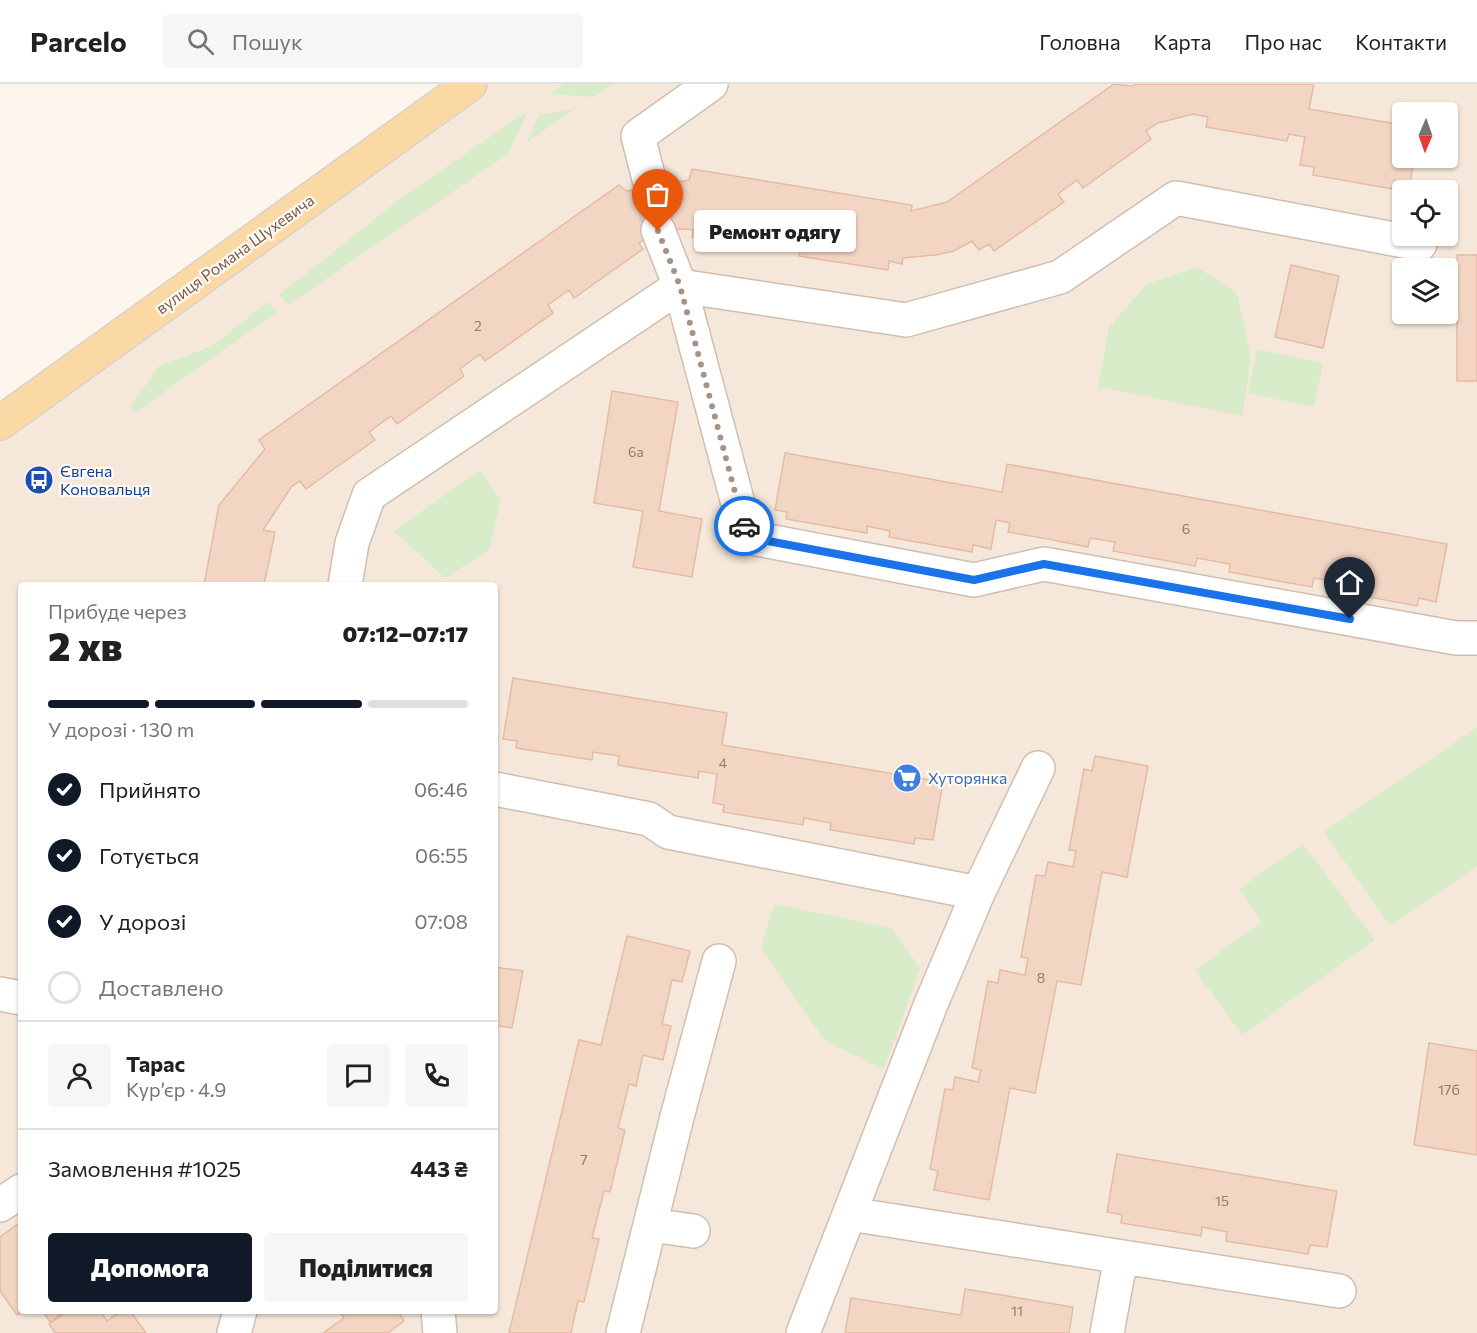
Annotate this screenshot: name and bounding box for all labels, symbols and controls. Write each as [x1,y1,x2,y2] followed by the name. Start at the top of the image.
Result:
[163,14,583,68] search box
[30,24,127,58] text: Parcelo
[184,25,217,58] icon: search
[232,28,303,55] text: Пошук
[1039,29,1121,54] text: Головна
[1154,29,1211,54] text: Карта
[1244,29,1322,54] text: Про нас
[1355,29,1447,54] text: Контакти
[1392,102,1458,168] north arrow
[1392,102,1458,324] map controls
[632,169,683,231] pin
[641,178,674,211] icon: bag
[1392,180,1458,246] button: locate
[152,190,317,317] street label: вулиця Романа Шухевича
[694,210,856,252] callout: Ремонт одягу
[709,219,841,243] text: Ремонт одягу
[1392,258,1458,324] button: layers
[474,317,482,334] house number: 2
[628,443,644,460] house number: 6а
[60,461,150,498] place label: Євгена Коновальця
[23,464,55,496] bus stop icon: Євгена Коновальця
[714,496,774,556] courier
[728,510,761,543] icon: car
[1182,520,1190,537] house number: 6
[1324,557,1375,619] pin
[1333,566,1366,599] icon: home
[48,599,187,623] text: Прибуде через
[343,620,468,647] text: 07:12–07:17
[48,621,123,669] text: 2 хв
[48,717,194,741] text: У дорозі · 130 m
[719,754,728,771] house number: 4
[891,762,923,794] supermarket icon: Хуторянка
[928,768,1007,787] place label: Хуторянка
[48,773,81,806] icon: check
[99,776,201,803] text: Прийнято
[414,777,468,801] text: 06:46
[48,839,81,872] icon: check
[99,842,199,869] text: Готується
[415,843,468,867] text: 06:55
[48,905,81,938] icon: check
[99,908,186,935] text: У дорозі
[415,909,468,933] text: 07:08
[1037,969,1045,986] house number: 8
[99,974,224,1001] text: Доставлено
[48,1044,111,1107] button: person
[327,1044,390,1107] button: chat
[405,1044,468,1107] button: phone
[126,1050,185,1077] text: Тарас
[126,1077,226,1101] text: Кур’єр · 4.9
[1438,1081,1460,1098] house number: 17б
[580,1151,588,1168] house number: 7
[48,1155,241,1182] text: Замовлення #1025
[410,1155,468,1182] text: 443 ₴
[1215,1192,1229,1209] house number: 15
[48,1233,252,1302] button: Допомога
[264,1233,468,1302] button: Поділитися
[1011,1302,1023,1319] house number: 11

